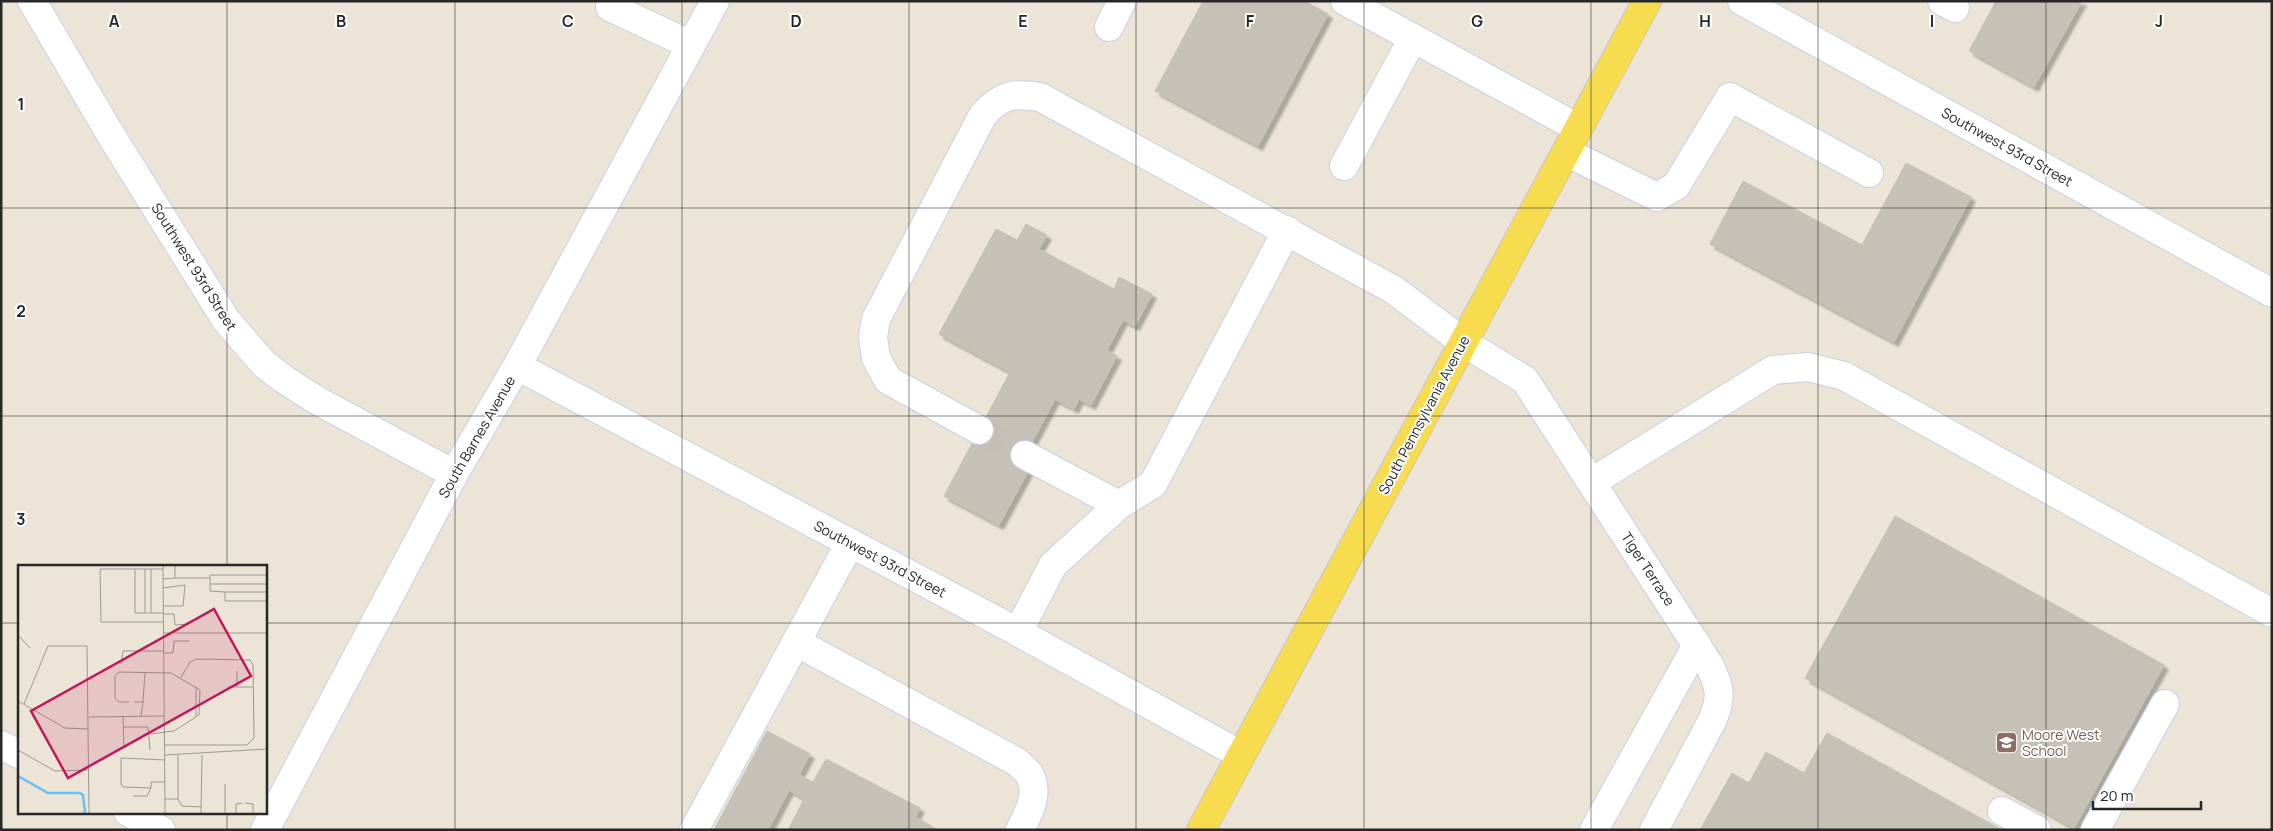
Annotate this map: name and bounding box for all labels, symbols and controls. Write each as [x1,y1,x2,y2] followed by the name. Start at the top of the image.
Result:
[109,10,120,32] text: A
[336,10,346,32] text: B
[562,10,574,32] text: C
[790,10,802,32] text: D
[1018,10,1028,32] text: E
[1246,10,1255,32] text: F
[1471,10,1483,32] text: G
[1699,10,1711,32] text: H
[1930,10,1934,32] text: I
[2155,10,2163,32] text: J
[17,93,25,115] text: 1
[1938,103,2077,191] street label: Southwest 93rd Street
[147,199,242,334] street label: Southwest 93rd Street
[16,300,26,322] text: 2
[1374,332,1474,497] street label: South Pennsylvania Avenue
[434,372,519,501] street label: South Barnes Avenue
[16,508,26,530] text: 3
[811,516,950,602] street label: Southwest 93rd Street
[1617,528,1679,609] street label: Tiger Terrace
[18,565,266,814] inset map
[2022,725,2100,760] place label: Moore West School
[1994,731,2018,755] school or university icon: Moore West School
[2093,778,2200,810] scale bar
[2100,785,2133,806] text: 20 m

